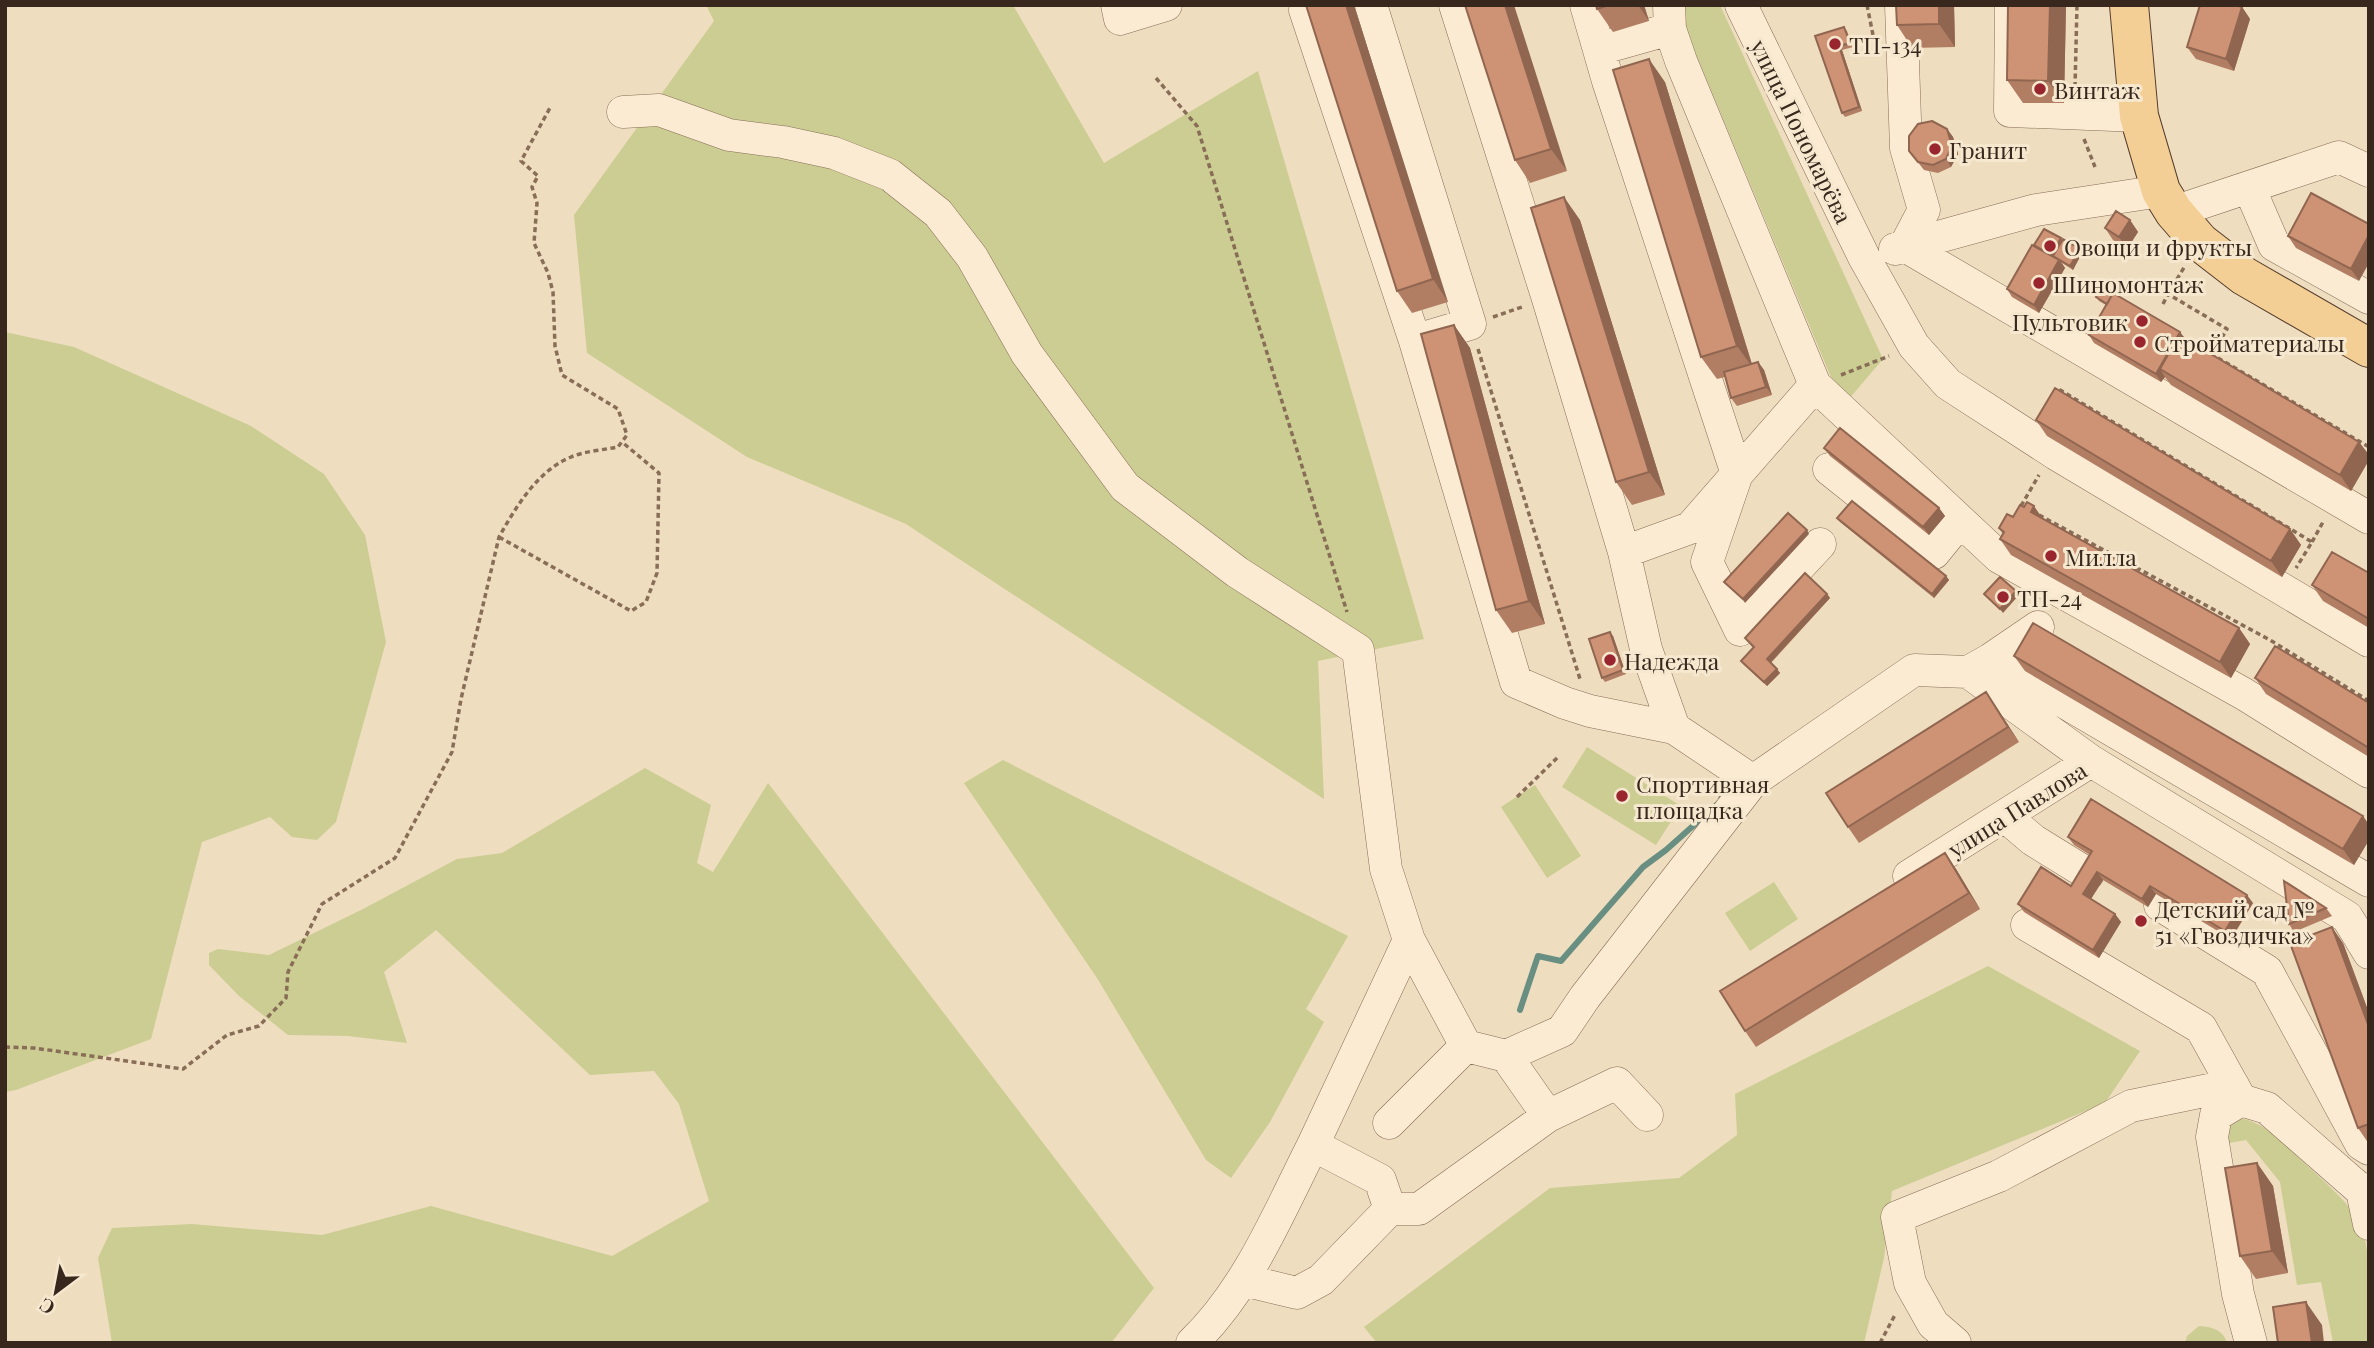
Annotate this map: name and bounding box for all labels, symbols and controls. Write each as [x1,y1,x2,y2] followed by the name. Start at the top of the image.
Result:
[1849,29,1922,60] place label: ТП-134
[1744,33,1860,229] street label: улица Пономарёва
[1827,36,1843,52] marker: ТП-134
[2054,74,2140,105] place label: Винтаж
[2032,81,2048,97] marker: Винтаж
[1949,134,2027,165] place label: Гранит
[1927,141,1943,157] marker: Гранит
[2064,231,2252,262] place label: Овощи и фрукты
[2042,238,2058,254] marker: Овощи и фрукты
[2053,268,2204,299] place label: Шиномонтаж
[2031,275,2047,291] marker: Шиномонтаж
[2012,306,2128,337] place label: Пультовик
[2134,313,2150,329] marker: Пультовик
[2154,327,2345,358] place label: Стройматериалы
[2132,334,2148,350] marker: Стройматериалы
[2065,541,2137,572] place label: Милла
[2043,548,2059,564] marker: Милла
[2017,582,2082,613] place label: ТП-24
[1995,589,2011,605] marker: ТП-24
[1624,645,1720,676] place label: Надежда
[1602,652,1618,668] marker: Надежда
[1941,754,2093,865] street label: улица Павлова
[1636,768,1769,825] place label: Спортивная площадка
[1614,788,1630,804] marker: Спортивная площадка
[2155,893,2315,950] place label: Детский сад № 51 «Гвоздичка»
[2133,913,2149,929] marker: Детский сад № 51 «Гвоздичка»
[21,1257,91,1327] north arrow
[34,1293,59,1322] text: С

